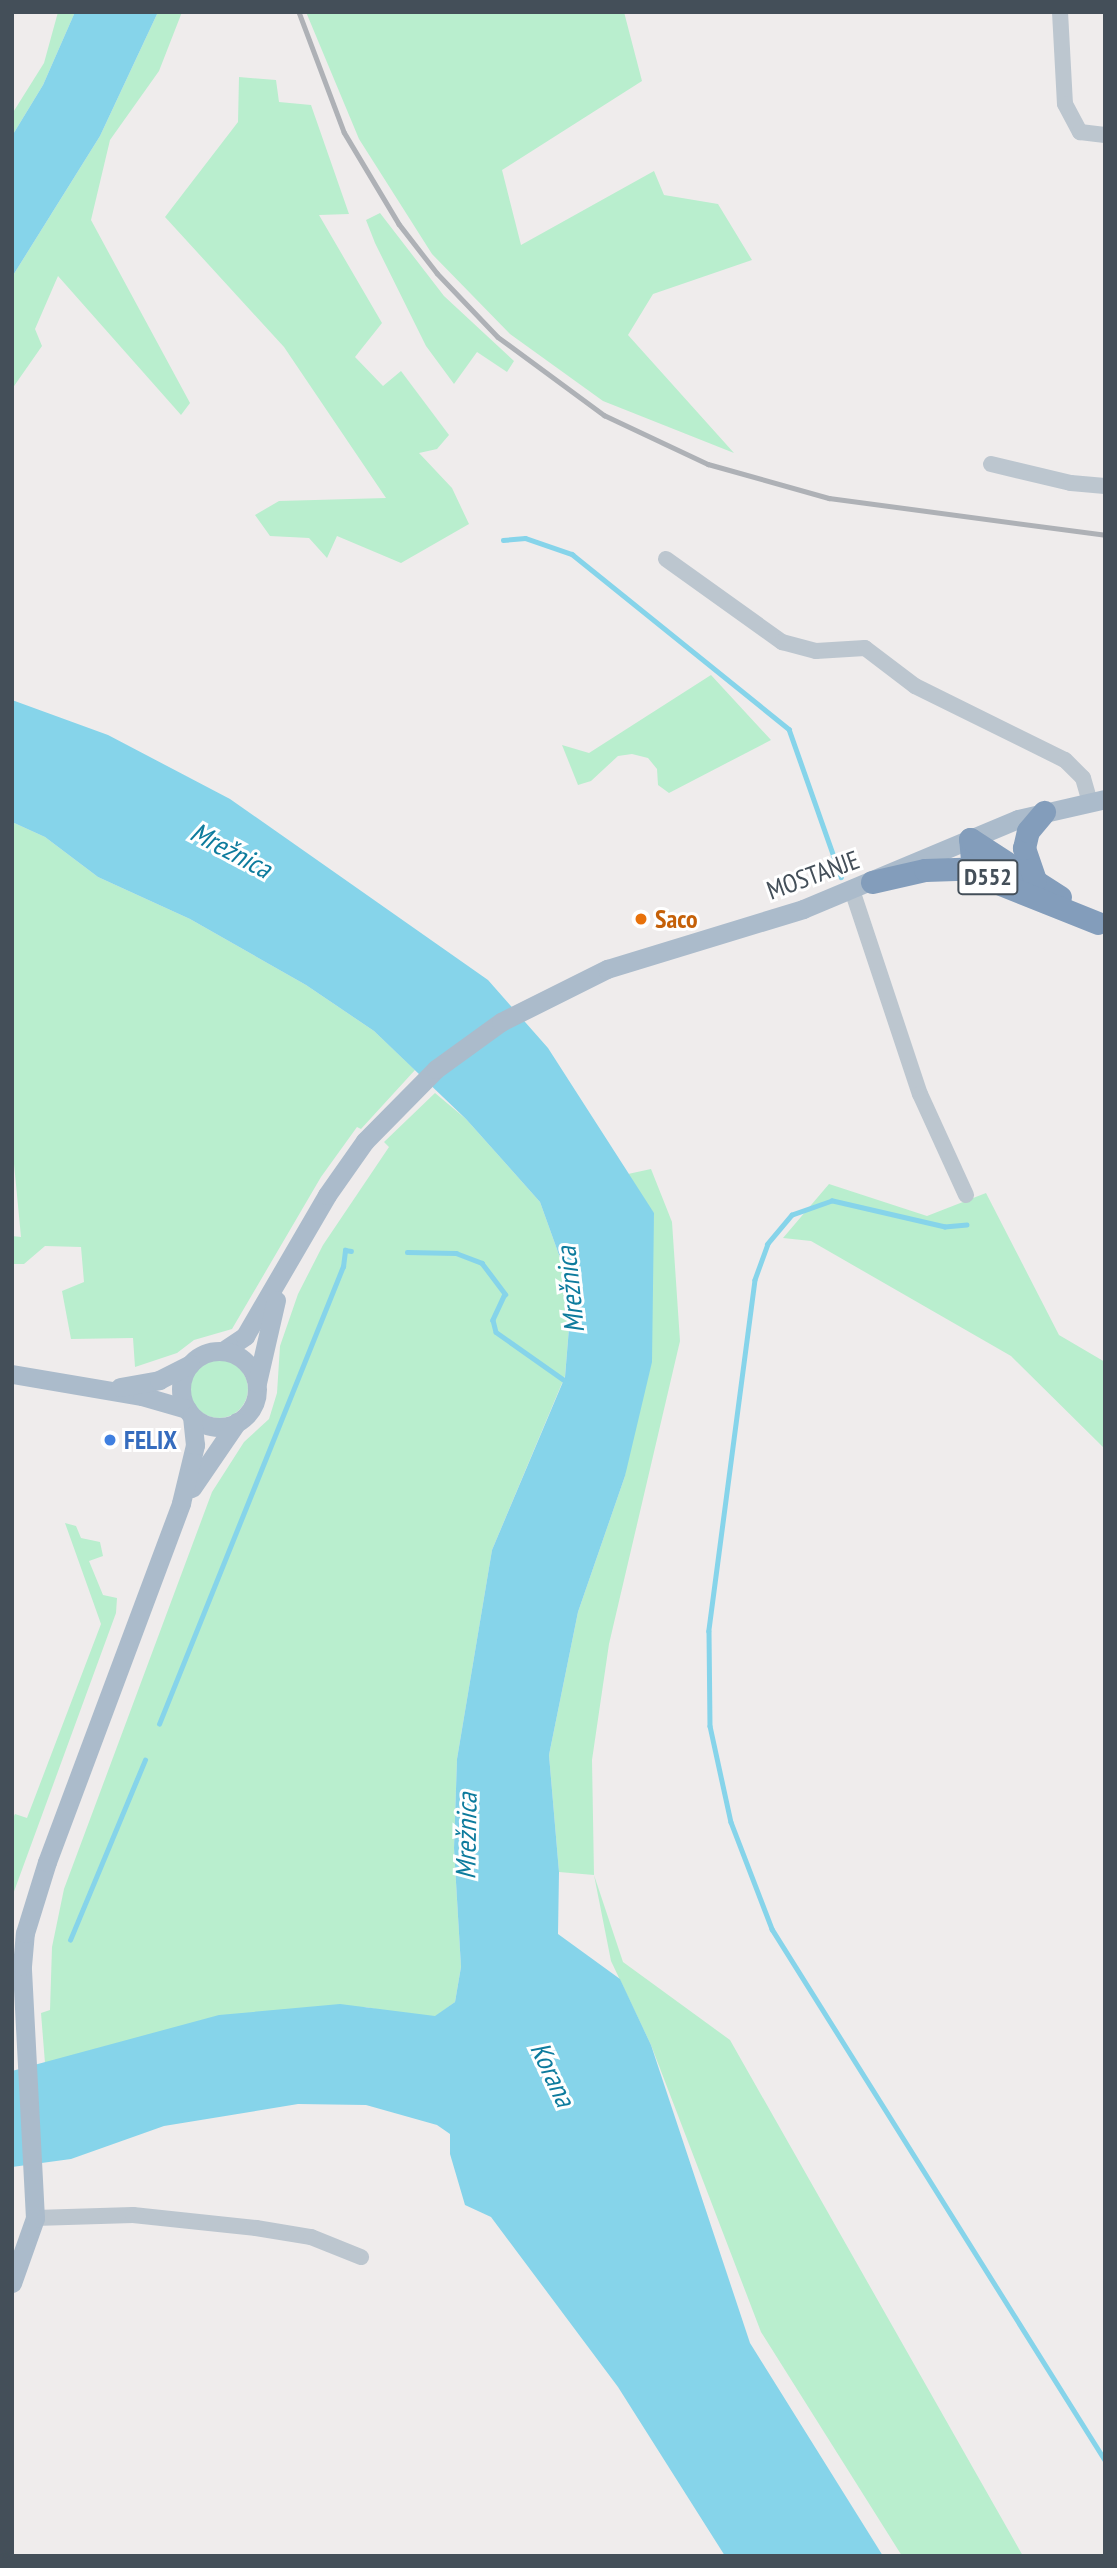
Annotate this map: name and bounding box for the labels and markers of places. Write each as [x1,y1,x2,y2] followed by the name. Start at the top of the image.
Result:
[655,903,697,935] place label: Saco
[633,911,649,927] marker: Saco
[124,1424,177,1456] place label: FELIX
[102,1432,118,1448] marker: FELIX

